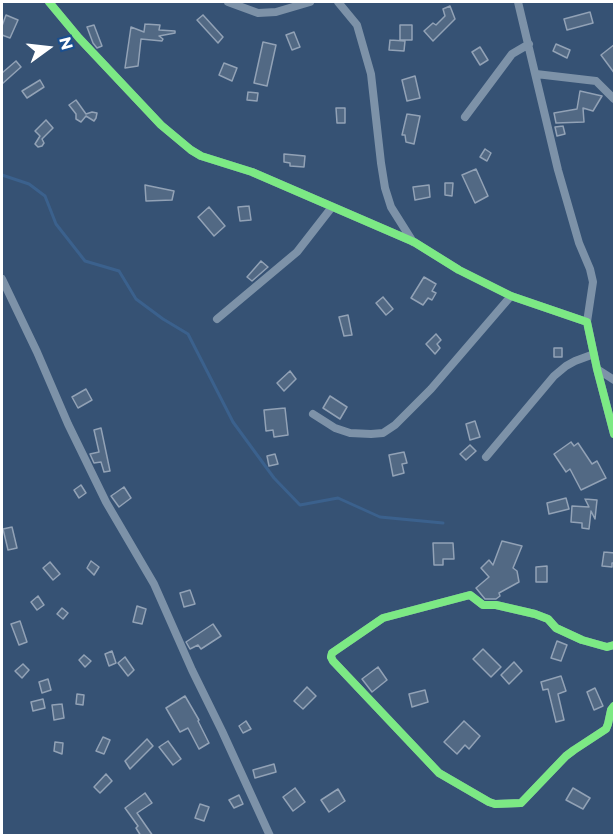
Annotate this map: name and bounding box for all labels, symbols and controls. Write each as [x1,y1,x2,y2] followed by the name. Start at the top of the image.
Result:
[18,18,78,78] north arrow
[55,35,77,52] text: N

